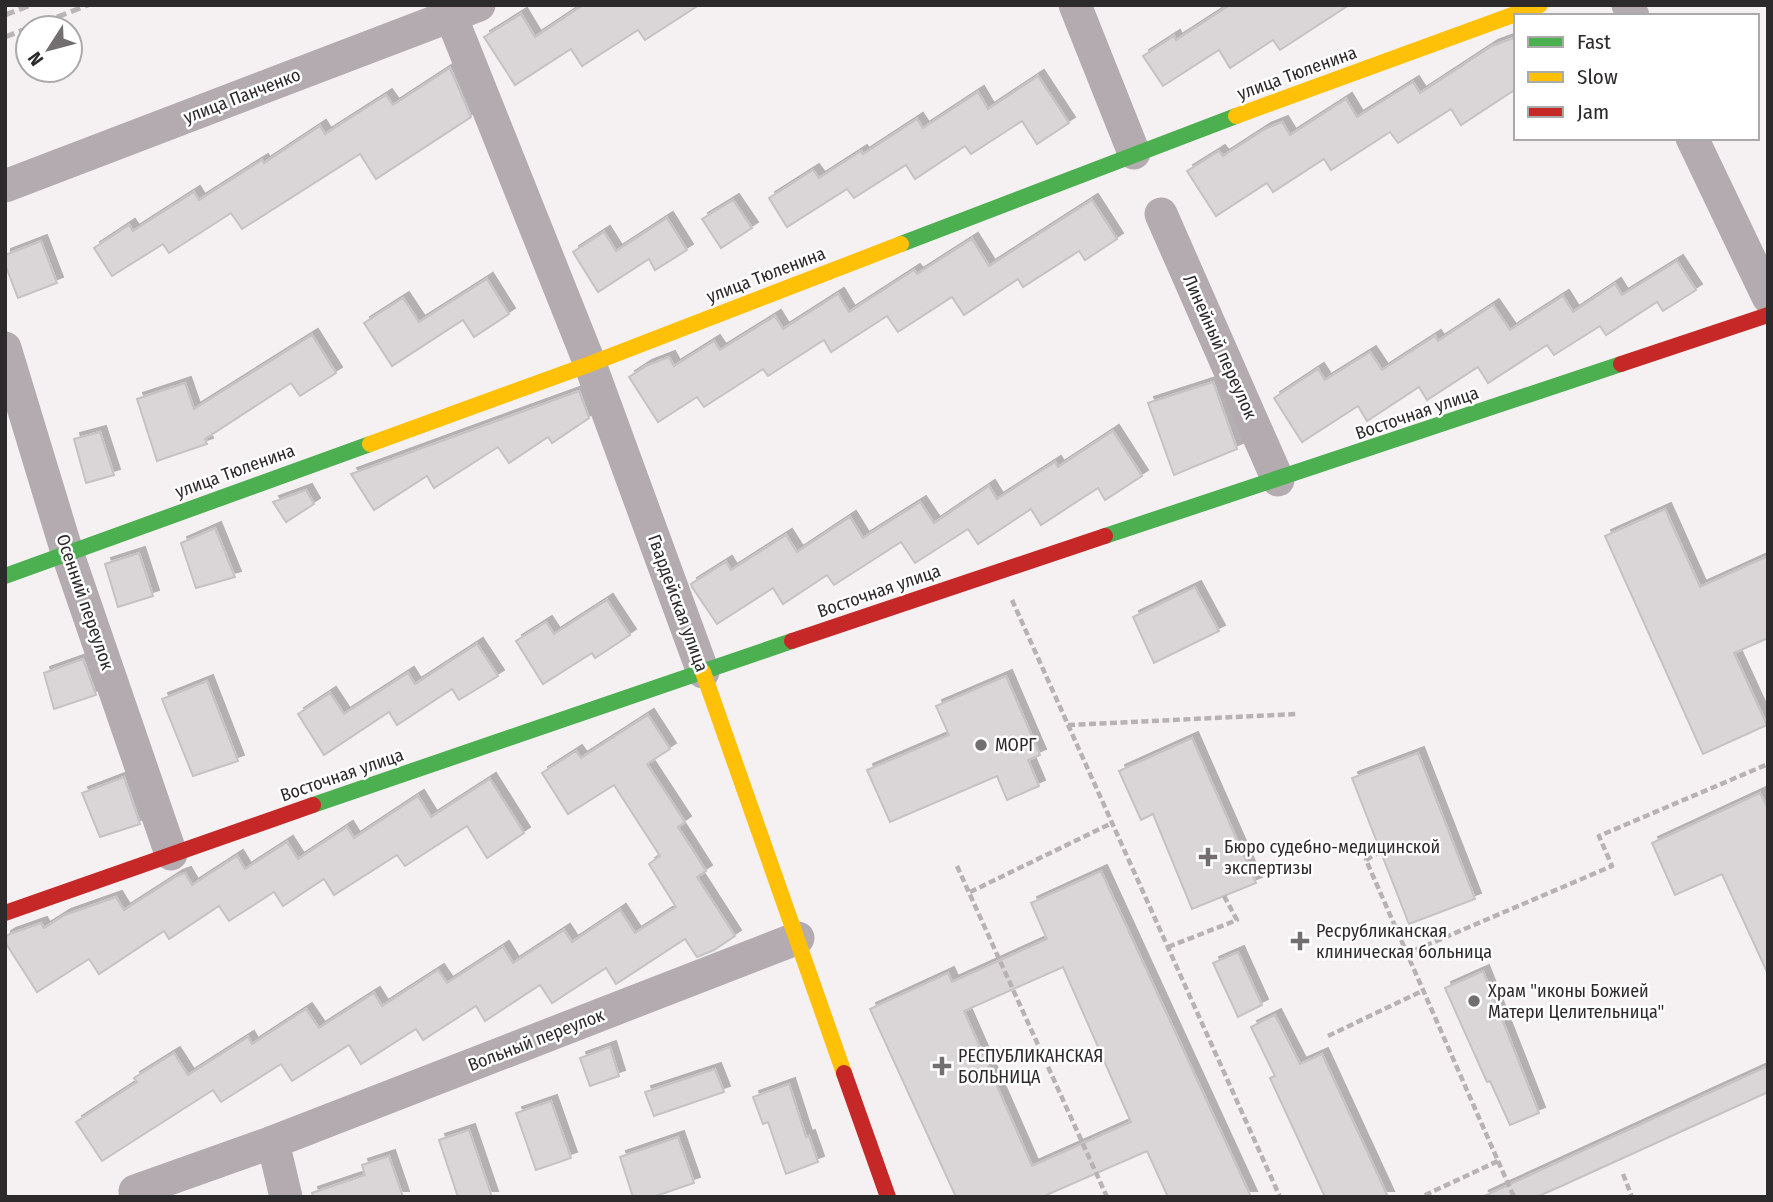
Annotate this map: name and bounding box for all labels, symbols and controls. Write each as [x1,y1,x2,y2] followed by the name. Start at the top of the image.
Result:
[14,14,84,84] north arrow
[1514,14,1759,140] legend
[1577,29,1611,55] text: Fast
[1234,41,1360,105] street label: улица Тюленина
[23,47,48,70] text: N
[180,64,304,128] street label: улица Панченко
[1577,64,1618,90] text: Slow
[1577,99,1609,125] text: Jam
[703,242,829,308] street label: улица Тюленина
[1178,271,1262,423] street label: Линейный переулок
[1352,382,1482,444] street label: Восточная улица
[172,439,298,503] street label: улица Тюленина
[51,531,119,673] street label: Осенний переулок
[643,531,713,675] street label: Гвардейская улица
[814,560,944,622] street label: Восточная улица
[995,734,1037,756] place label: МОРГ
[973,737,989,753] marker: МОРГ
[277,744,407,806] street label: Восточная улица
[1224,836,1440,879] place label: Бюро судебно-медицинской экспертизы
[1198,847,1218,867] marker: Бюро судебно-медицинской экспертизы
[1316,920,1492,963] place label: Ресрубликанская клиническая больница
[1290,931,1310,951] marker: Ресрубликанская клиническая больница
[1488,980,1664,1023] place label: Храм "иконы Божией Матери Целительница"
[1466,993,1482,1009] marker: Храм "иконы Божией Матери Целительница"
[465,1004,608,1076] street label: Вольный переулок
[958,1045,1103,1088] place label: РЕСПУБЛИКАНСКАЯ БОЛЬНИЦА
[932,1056,952,1076] marker: РЕСПУБЛИКАНСКАЯ БОЛЬНИЦА

